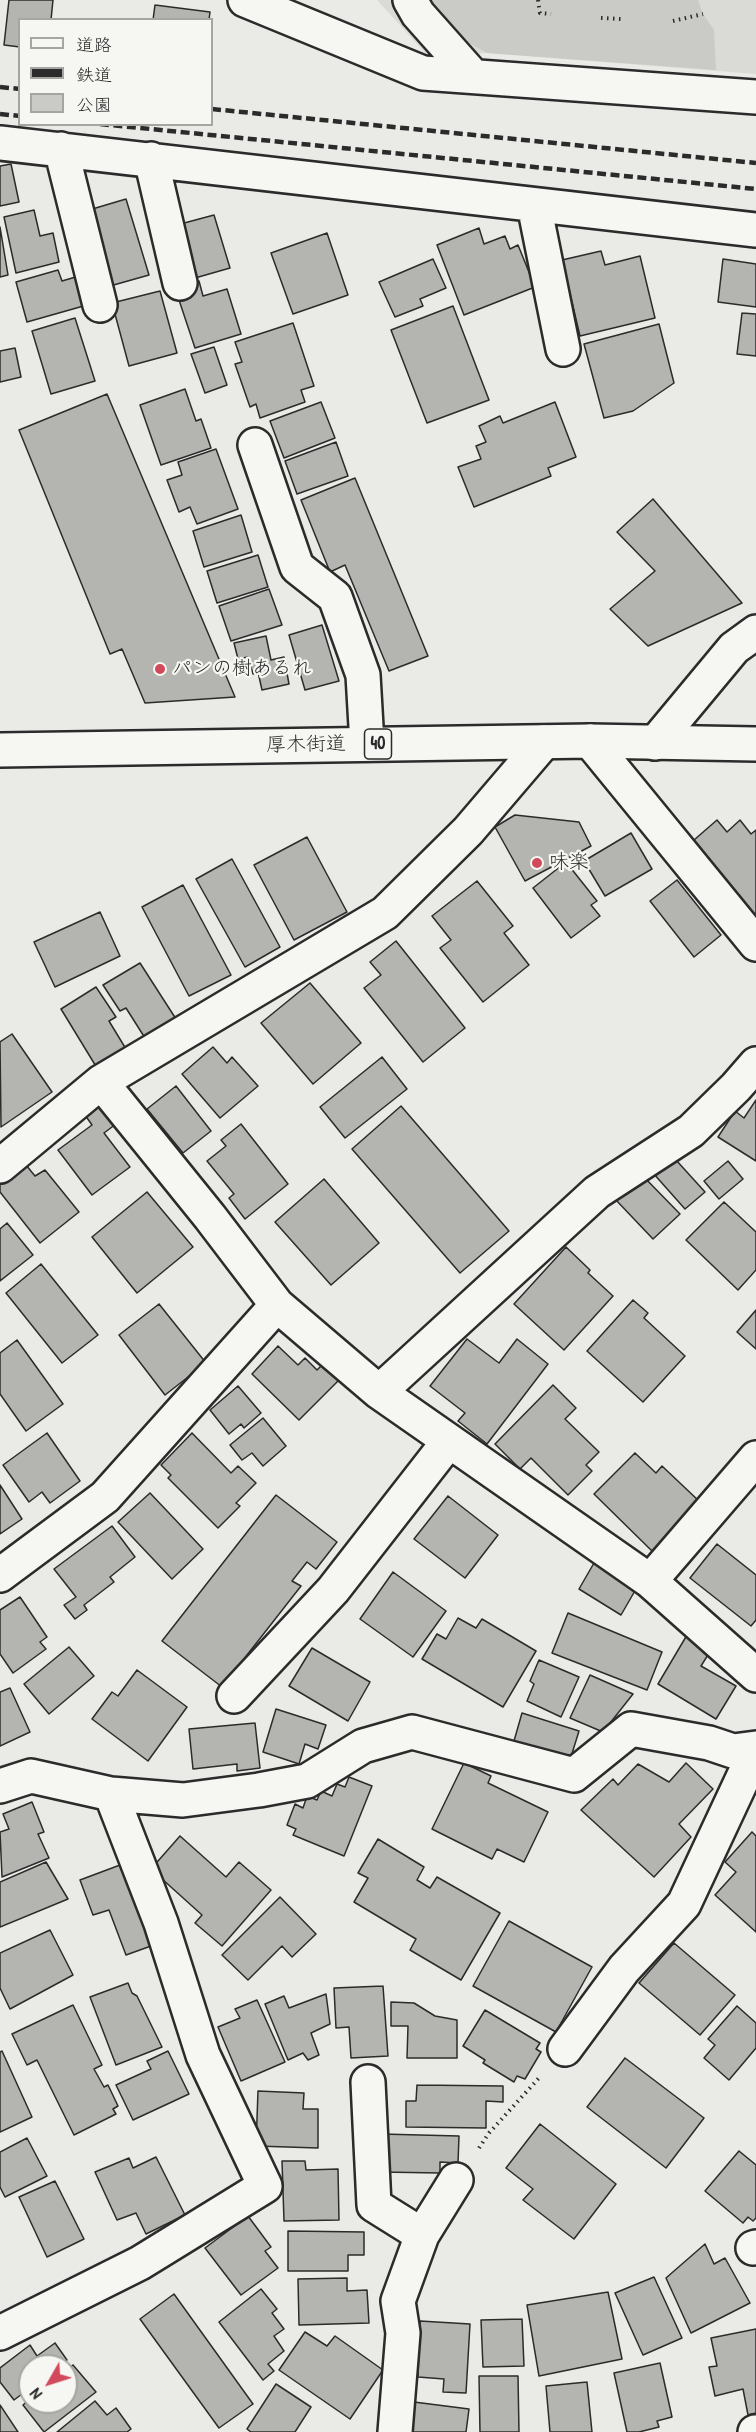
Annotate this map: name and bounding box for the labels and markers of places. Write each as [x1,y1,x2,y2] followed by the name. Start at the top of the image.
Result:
[172,657,312,681] place label: パンの樹あるれ
[153,662,167,676] marker: パンの樹あるれ
[549,851,589,875] place label: 味楽
[530,856,544,870] marker: 味楽

